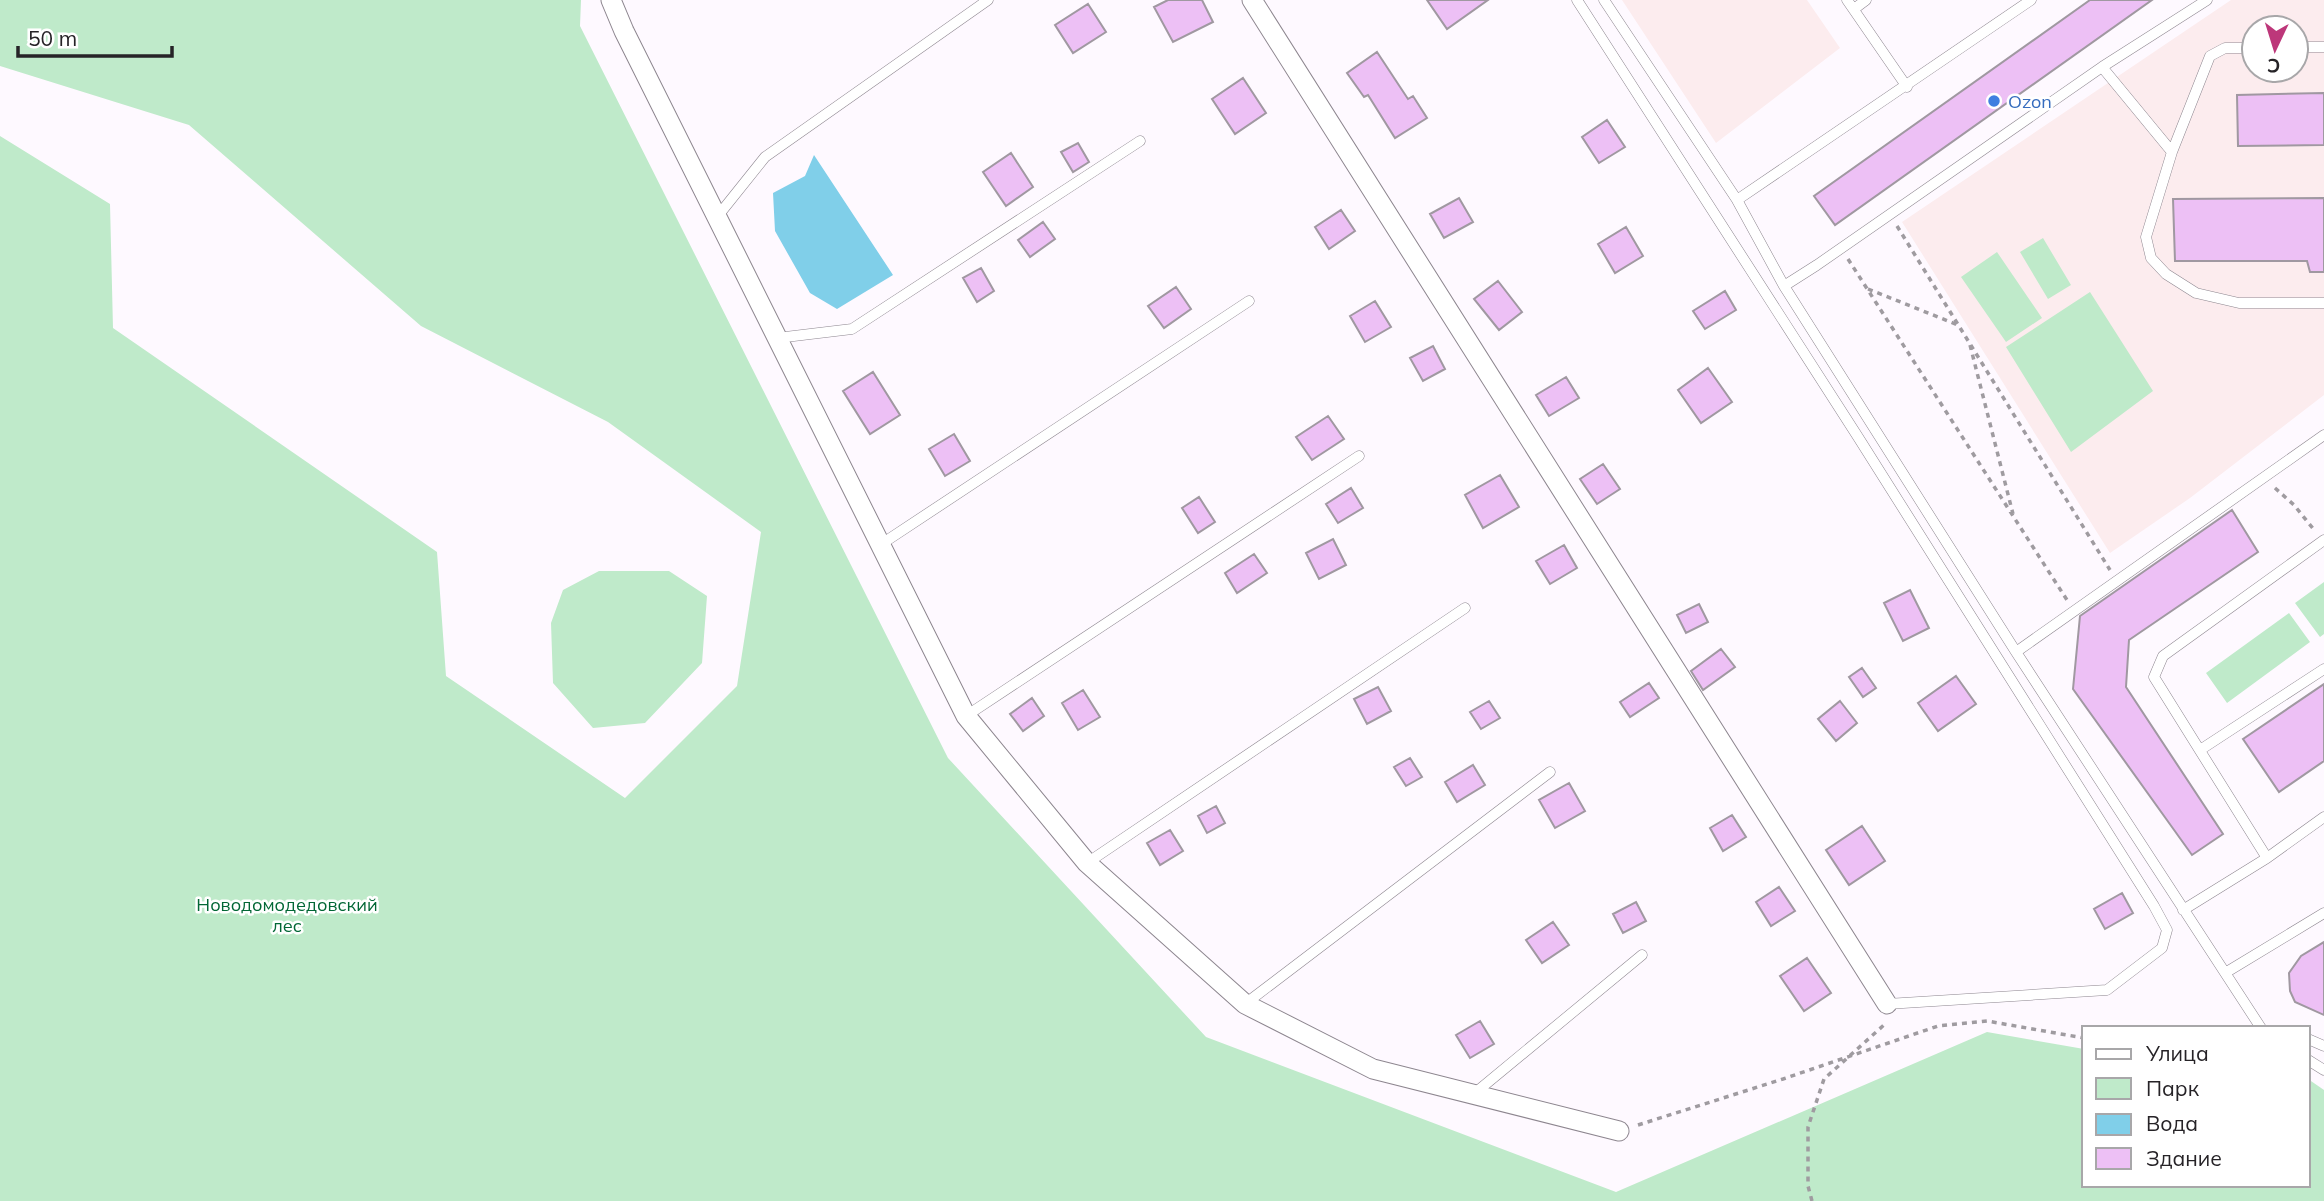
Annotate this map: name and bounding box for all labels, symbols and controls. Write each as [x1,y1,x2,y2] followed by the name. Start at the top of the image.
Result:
[18,14,172,58] scale bar
[2240,14,2310,84] north arrow
[28,25,77,51] text: 50 m
[2266,54,2281,78] text: С
[2008,90,2052,113] place label: Ozon
[1986,93,2002,109] marker: Ozon
[196,893,378,937] park label: Новодомодедовский лес
[2082,1026,2310,1187] legend
[2145,1040,2209,1066] text: Улица
[2146,1075,2200,1101] text: Парк
[2146,1110,2198,1136] text: Вода
[2146,1145,2222,1171] text: Здание

